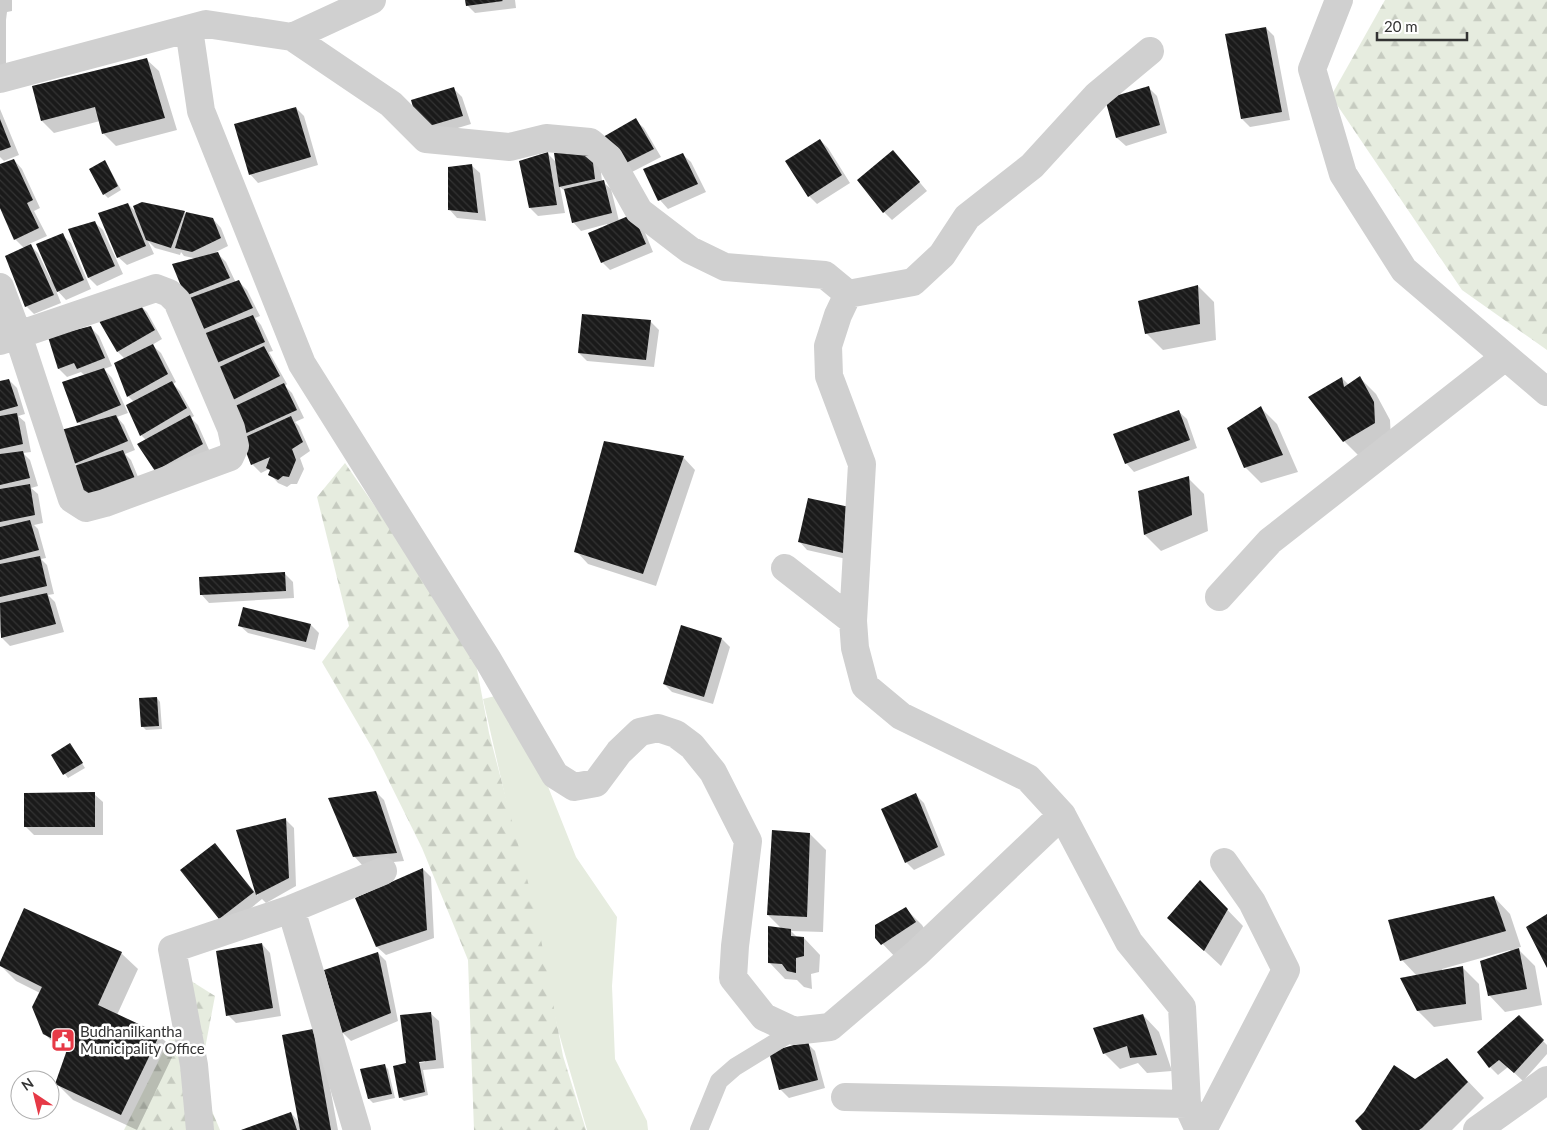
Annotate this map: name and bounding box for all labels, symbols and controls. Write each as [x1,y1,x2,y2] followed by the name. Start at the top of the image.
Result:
[1377,10,1467,42] scale bar
[1384,17,1418,35] text: 20 m
[80,1022,205,1057] place label: Budhanilkantha Municipality Office
[50,1027,76,1053] public building icon: Budhanilkantha Municipality Office
[10,1070,60,1120] north arrow
[18,1074,37,1094] text: N

